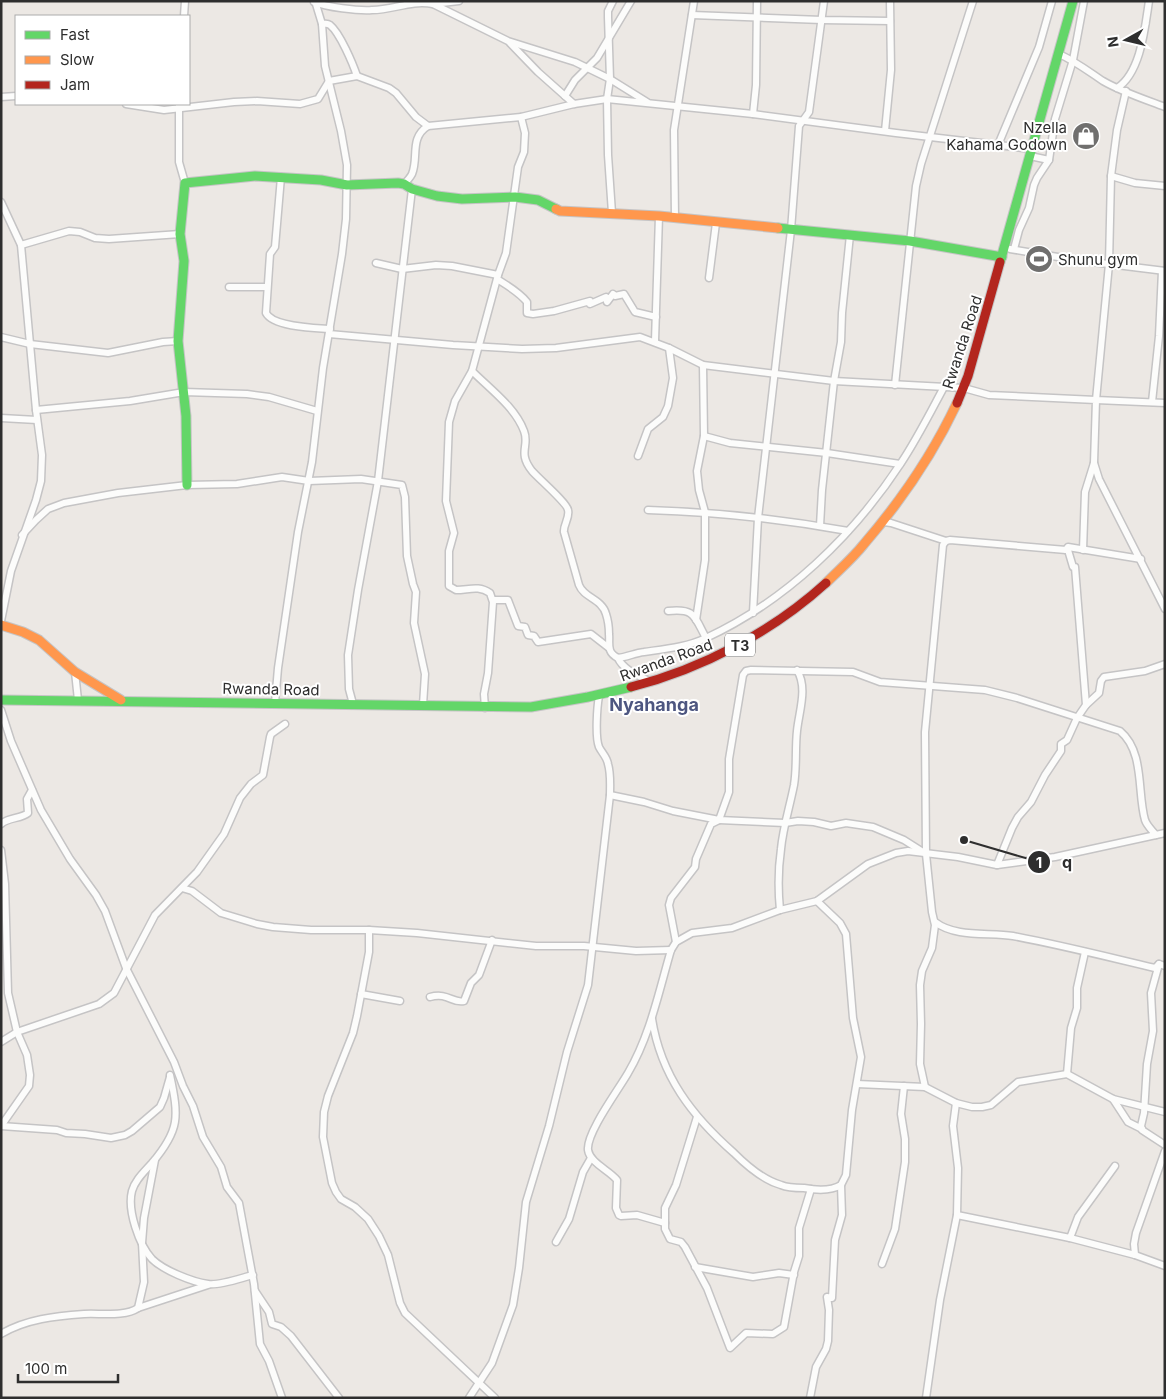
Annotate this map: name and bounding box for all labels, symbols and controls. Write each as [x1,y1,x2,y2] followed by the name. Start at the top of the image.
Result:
[15,15,190,105] legend
[1101,15,1151,65] north arrow
[60,25,90,44] text: Fast
[1103,35,1122,48] text: N
[60,50,94,69] text: Slow
[60,75,90,94] text: Jam
[946,118,1067,154] place label: Nzella Kahama Godown
[1071,121,1101,151] shop icon: Nzella Kahama Godown
[1024,244,1054,274] sports icon: Shunu gym
[1058,250,1138,269] place label: Shunu gym
[938,293,986,391] street label: Rwanda Road
[617,634,715,686] street label: Rwanda Road
[725,634,755,656] road number: T3
[222,679,320,699] street label: Rwanda Road
[609,694,699,715] district label: Nyahanga
[1027,847,1082,878] callout: q
[1062,852,1072,872] text: q
[1036,853,1042,872] text: 1
[18,1352,118,1384] scale bar
[25,1359,67,1378] text: 100 m

